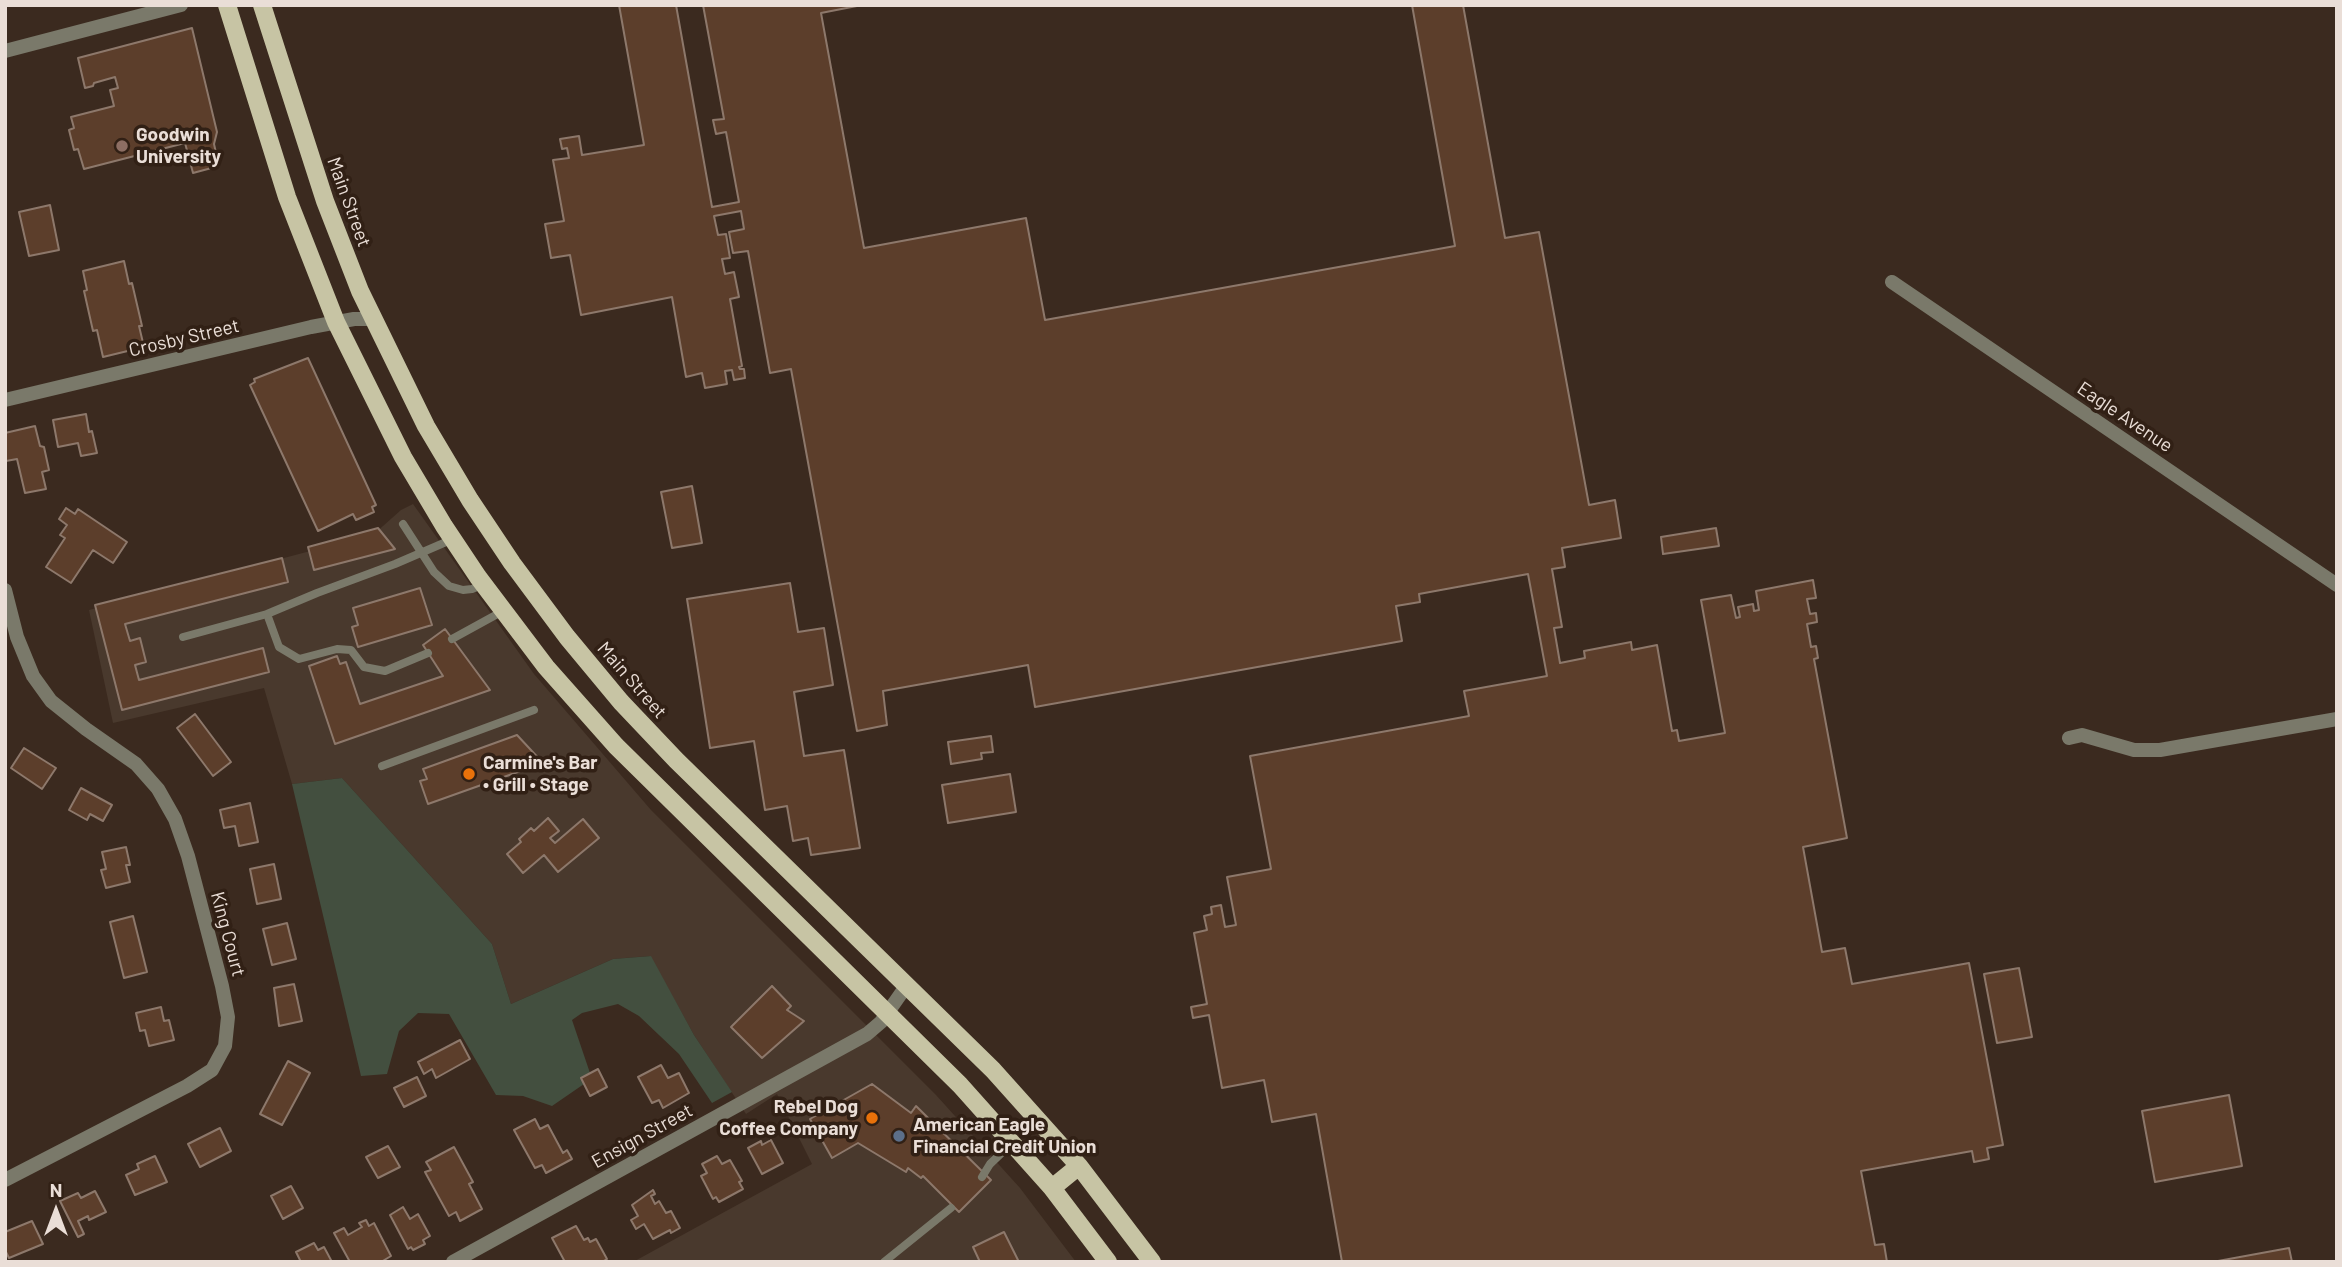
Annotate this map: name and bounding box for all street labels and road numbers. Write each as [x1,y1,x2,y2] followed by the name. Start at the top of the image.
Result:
[322,154,376,250] street label: Main Street
[127,314,241,362] street label: Crosby Street
[2073,377,2177,457] street label: Eagle Avenue
[593,637,671,723] street label: Main Street
[206,889,250,979] street label: King Court
[588,1099,696,1173] street label: Ensign Street

